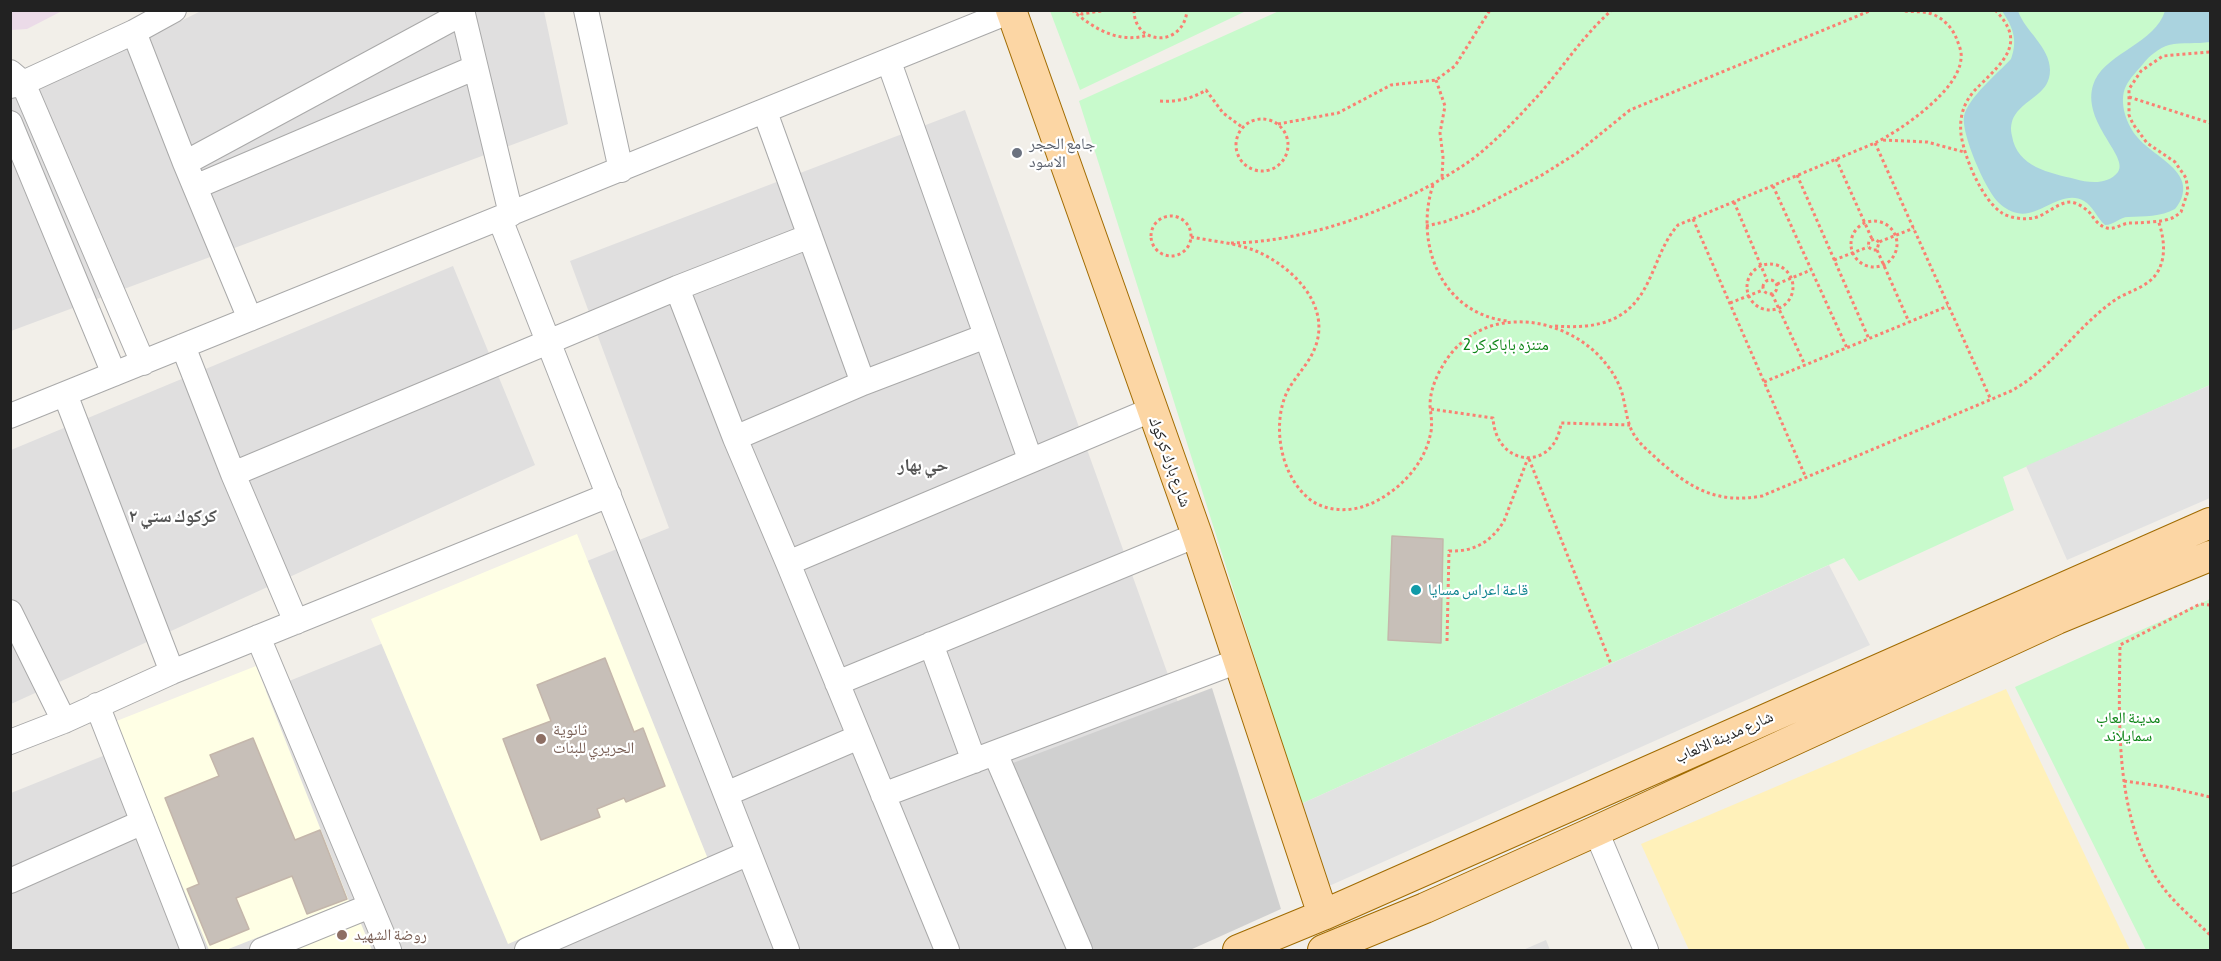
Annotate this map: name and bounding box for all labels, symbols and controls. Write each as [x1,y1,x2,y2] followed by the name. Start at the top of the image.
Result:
[1029,134,1095,172] place label: جامع الحجر الاسود
[1010,146,1024,160] marker: جامع الحجر الاسود
[1463,335,1549,355] park label: متنزه باباكركر 2
[1145,414,1195,510] street label: شارع بارك كركوك
[898,454,948,476] district label: حي بهار
[129,505,217,527] district label: كركوك ستي ٢
[1428,580,1528,600] place label: قاعة اعراس مسايا
[1409,583,1423,597] marker: قاعة اعراس مسايا
[1672,707,1776,767] street label: شارع مدينة الالعاب
[2096,708,2160,746] park label: مدينة العاب سمايلاند
[553,720,634,758] place label: ثانوية الحريري للبنات
[534,732,548,746] marker: ثانوية الحريري للبنات
[354,925,427,945] place label: روضة الشهيد
[335,928,349,942] marker: روضة الشهيد

